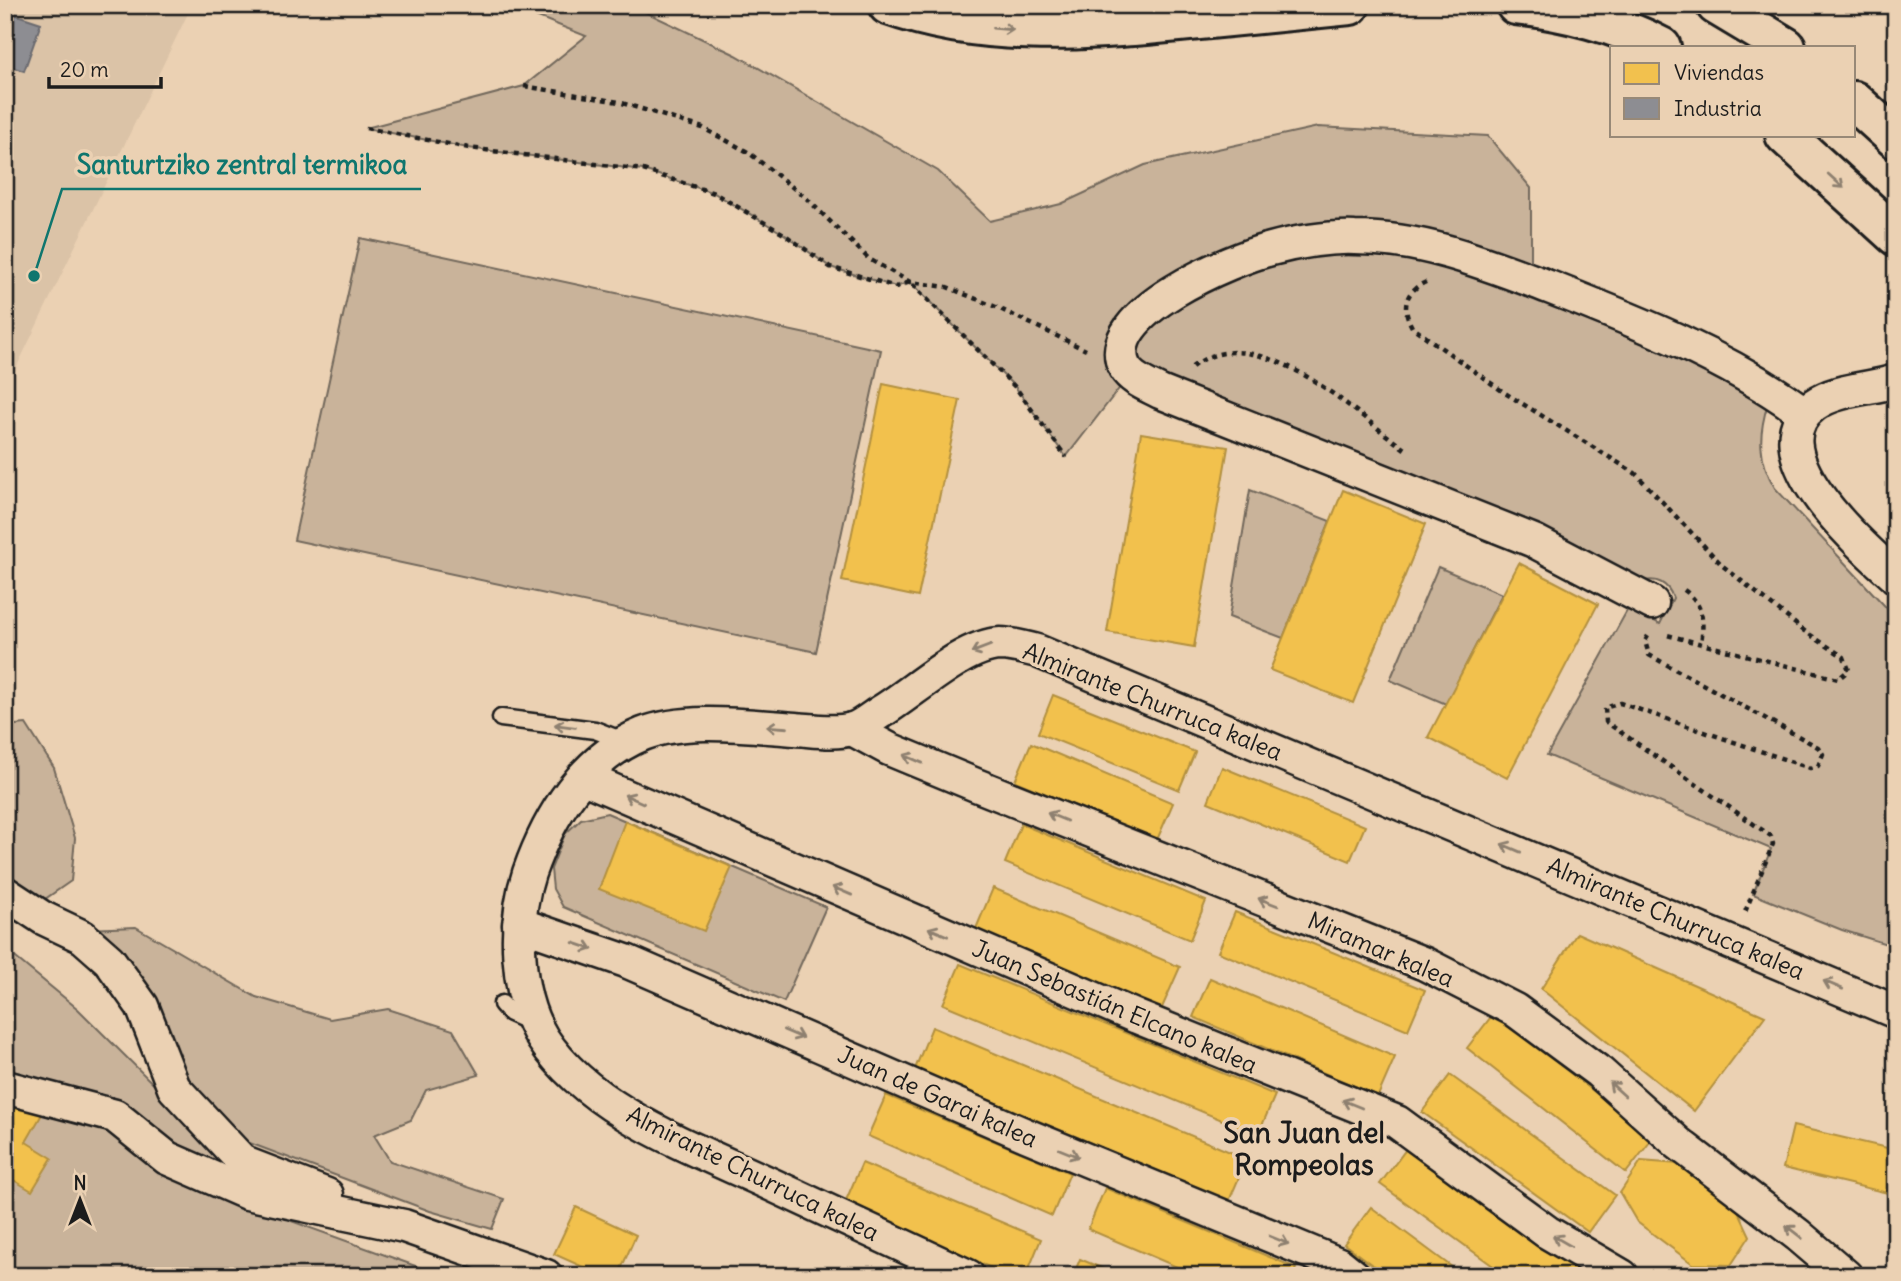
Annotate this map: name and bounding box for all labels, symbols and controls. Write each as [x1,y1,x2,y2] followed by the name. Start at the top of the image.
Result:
[991,23,1013,36] one-way arrow
[49,46,161,90] scale bar
[1610,46,1856,136] legend
[60,56,109,83] text: 20 m
[1674,59,1764,86] text: Viviendas
[1674,95,1762,122] text: Industria
[62,142,421,189] callout: Santurtziko zentral termikoa
[77,148,407,181] text: Santurtziko zentral termikoa
[1827,173,1845,189] one-way arrow
[1019,635,1287,767] street label: Almirante Churruca kalea
[971,644,993,656] one-way arrow
[554,720,577,733] one-way arrow
[766,721,789,734] one-way arrow
[903,752,924,765] one-way arrow
[623,792,645,805] one-way arrow
[1047,809,1068,822] one-way arrow
[1501,841,1522,854] one-way arrow
[1543,850,1809,986] street label: Almirante Churruca kalea
[832,883,853,896] one-way arrow
[1258,894,1279,907] one-way arrow
[1303,905,1459,993] street label: Miramar kalea
[928,925,949,938] one-way arrow
[968,932,1262,1080] street label: Juan Sebastián Elcano kalea
[572,941,594,953] one-way arrow
[1823,978,1844,991] one-way arrow
[782,1028,803,1041] one-way arrow
[834,1039,1042,1153] street label: Juan de Garai kalea
[1609,1080,1626,1097] one-way arrow
[1341,1096,1363,1109] one-way arrow
[622,1099,884,1247] street label: Almirante Churruca kalea
[1223,1115,1385,1183] district label: San Juan del Rompeolas
[1058,1147,1080,1160] one-way arrow
[46,1166,116,1236] north arrow
[73,1171,87,1195] text: N
[1785,1224,1803,1239] one-way arrow
[1552,1234,1572,1248] one-way arrow
[1268,1235,1290,1248] one-way arrow

